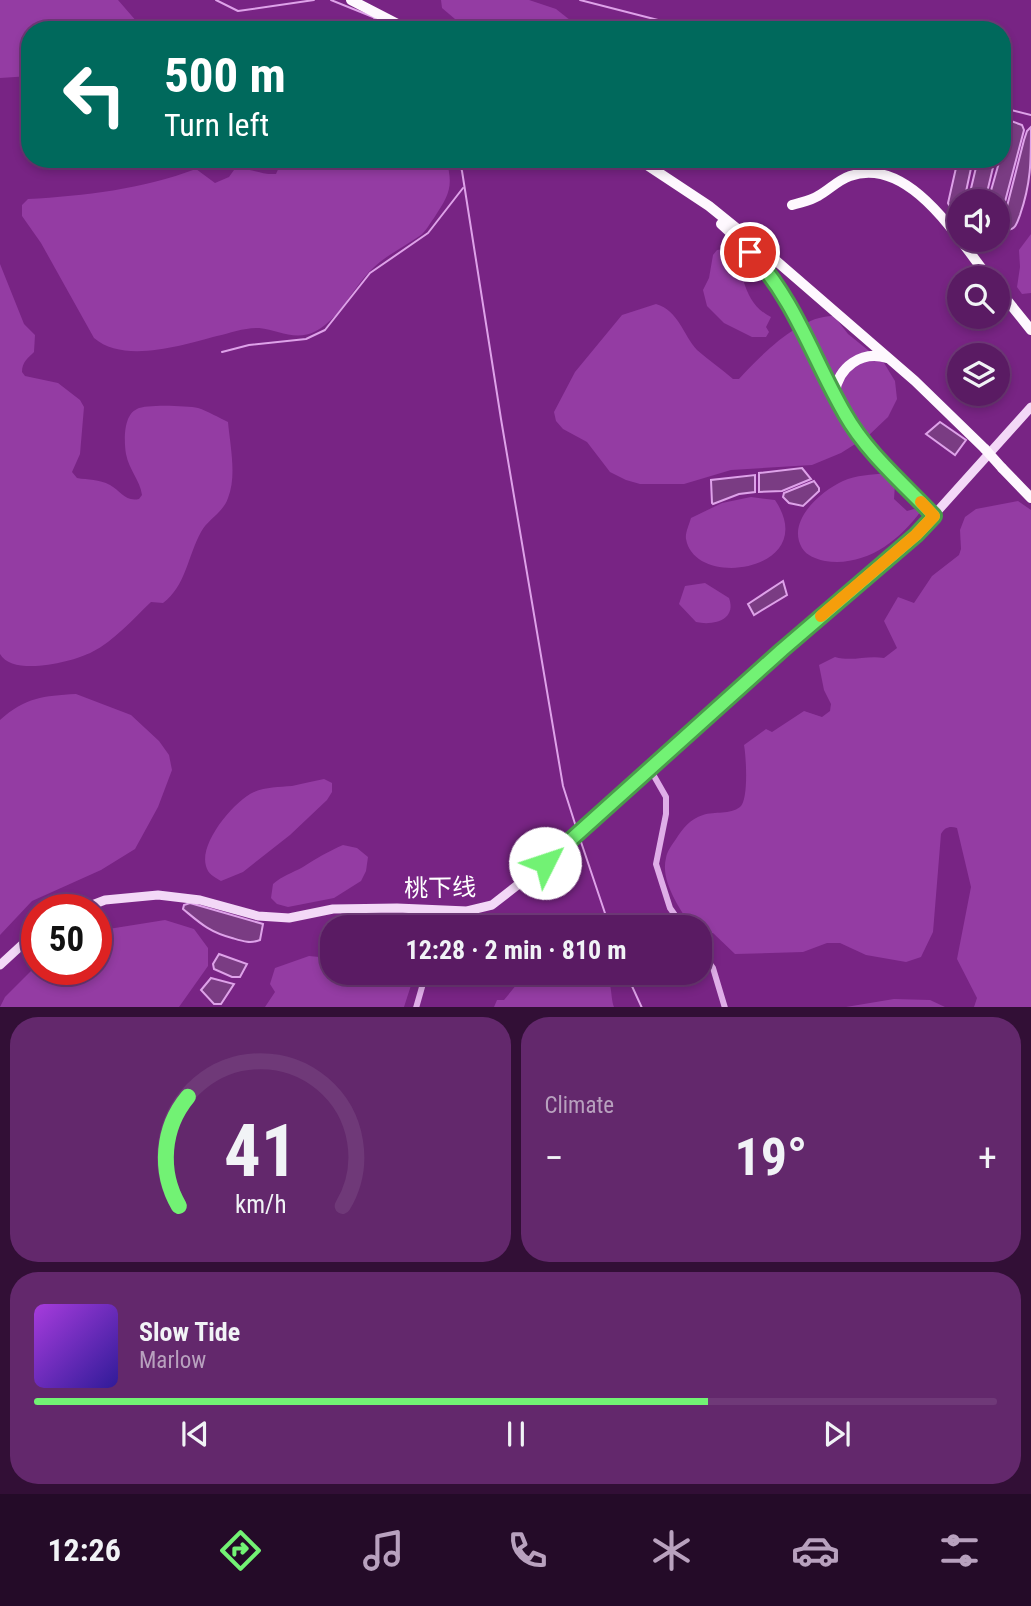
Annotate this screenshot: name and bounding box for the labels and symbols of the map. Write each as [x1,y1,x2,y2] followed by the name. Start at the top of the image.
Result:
[720,222,780,282] pin
[508,826,582,900] position arrow
[404,873,476,903] street label: 桃下线
[21,894,112,985] speed limit sign: 50

